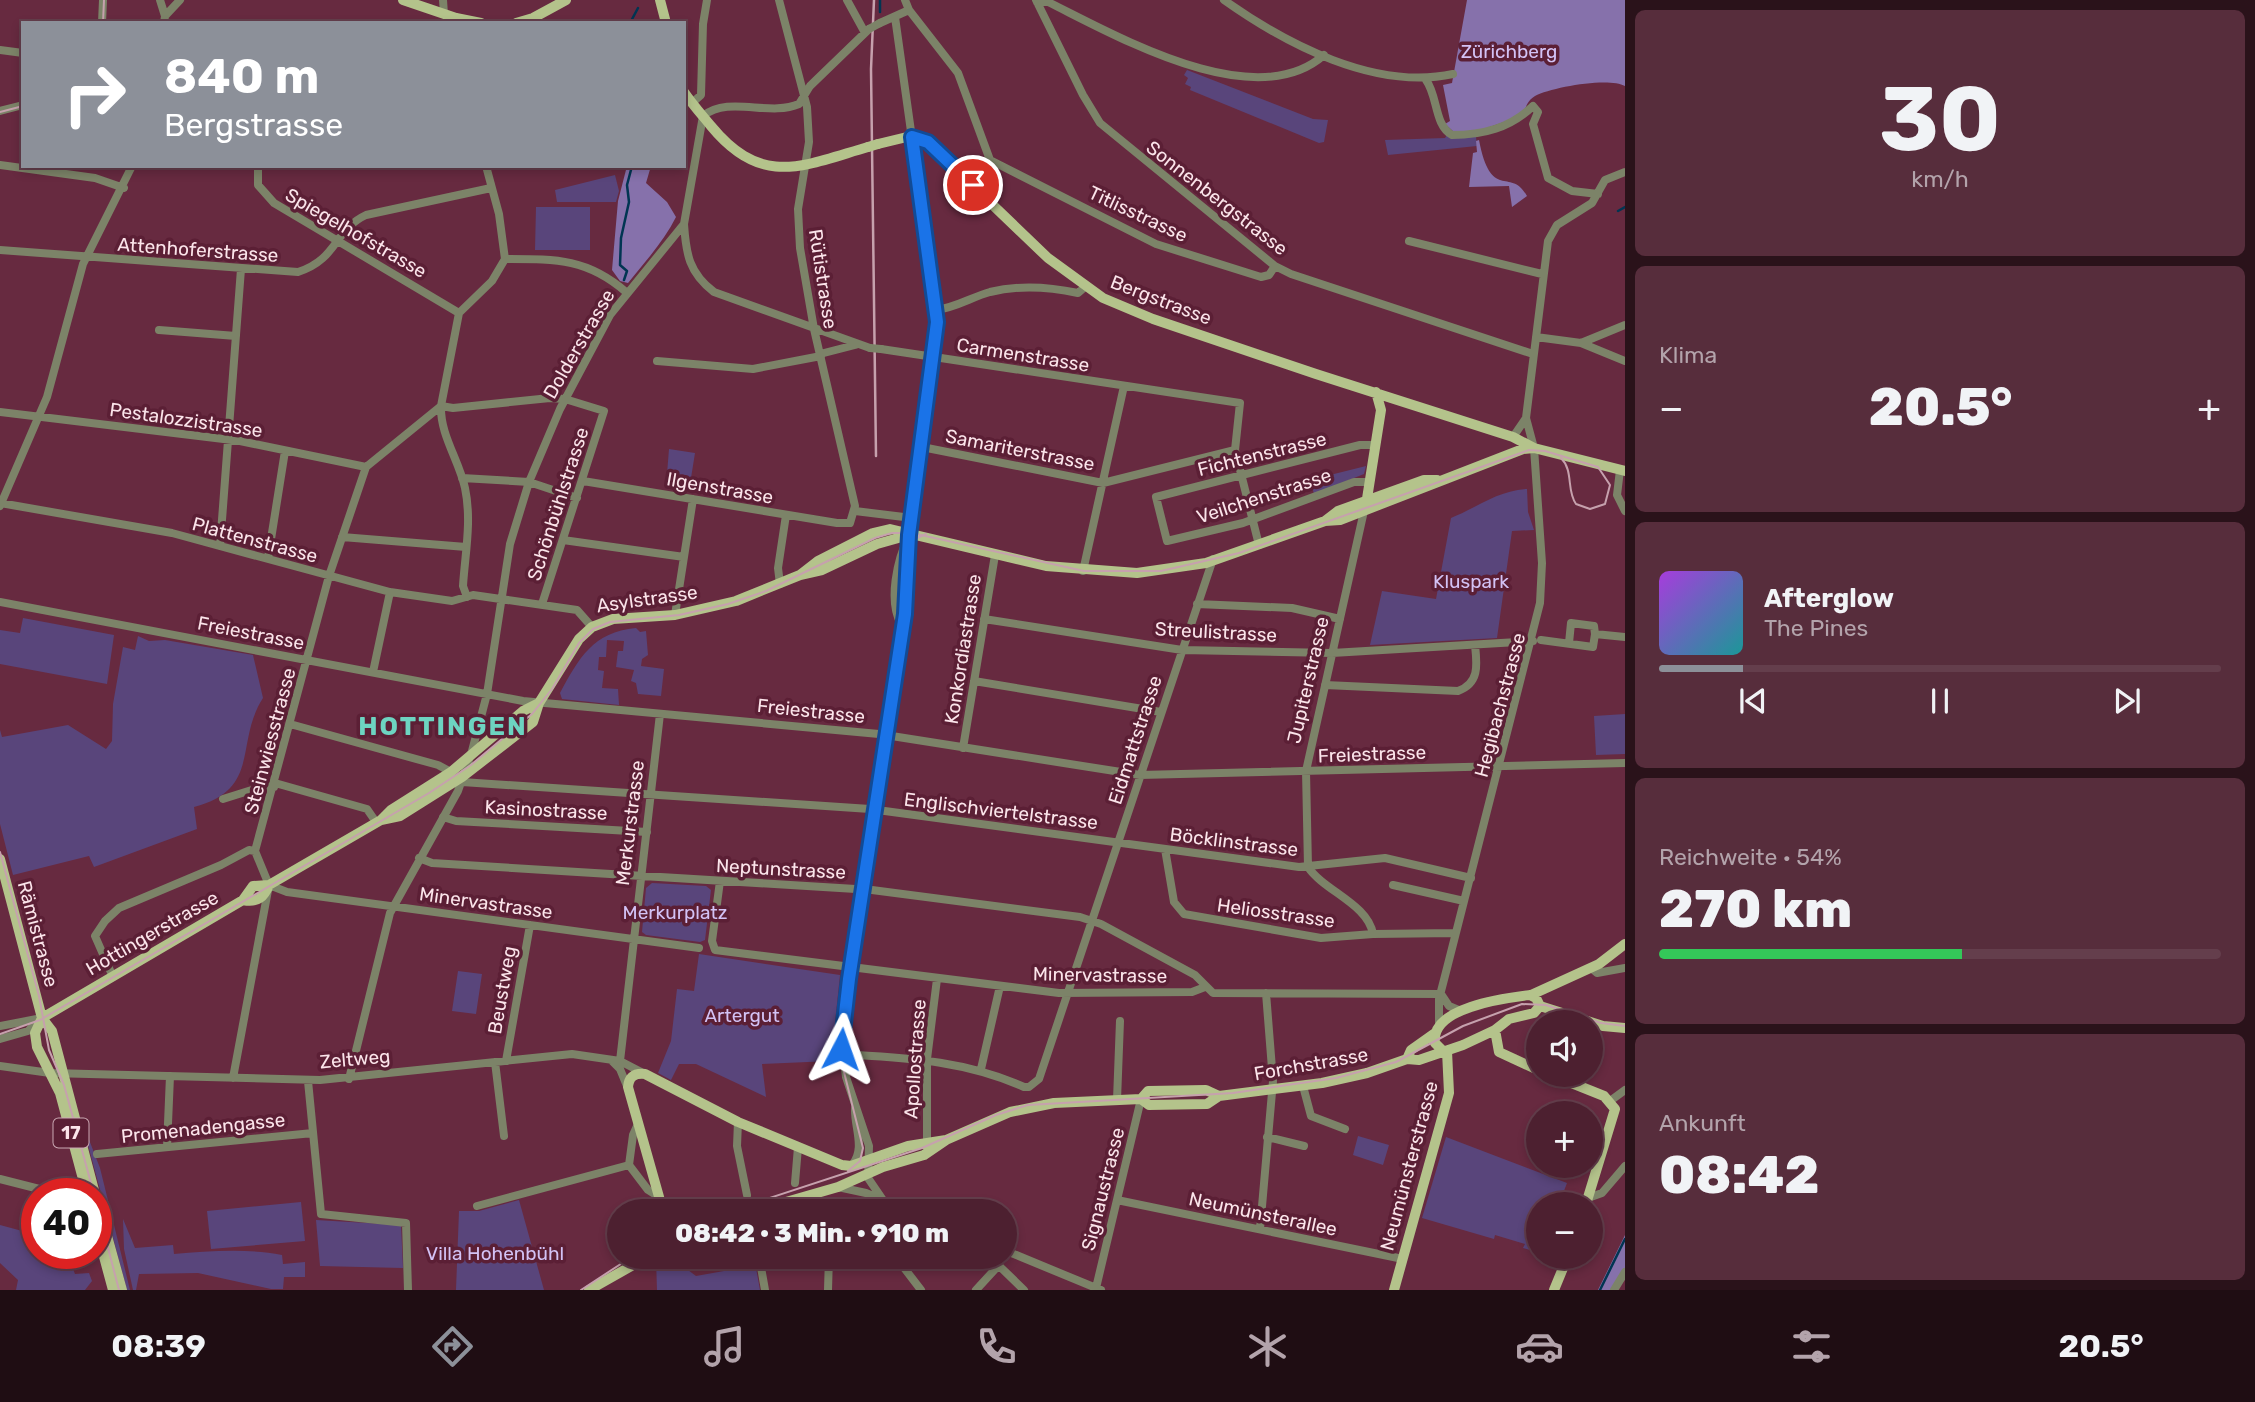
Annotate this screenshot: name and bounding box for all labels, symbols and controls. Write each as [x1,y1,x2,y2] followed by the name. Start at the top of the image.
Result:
[1461,40,1557,63] park label: Zürichberg
[164,47,319,105] text: 840 m
[49,49,140,140] icon: right
[1879,65,2001,173] text: 30
[164,106,343,144] text: Bergstrasse
[1142,136,1292,260] street label: Sonnenbergstrasse
[943,155,1003,215] pin
[1911,165,1969,193] text: km/h
[954,166,992,204] icon: arrive
[1085,181,1191,247] street label: Titlisstrasse
[281,183,431,283] street label: Spiegelhofstrasse
[804,228,842,330] street label: Rütistrasse
[117,233,279,267] street label: Attenhoferstrasse
[1107,270,1215,330] street label: Bergstrasse
[538,285,620,403] street label: Dolderstrasse
[955,333,1091,377] street label: Carmenstrasse
[1659,341,1717,369] text: Klima
[1869,376,2012,438] text: 20.5°
[1659,385,1684,431] text: −
[2197,385,2221,431] text: +
[108,398,264,442] street label: Pestalozzistrasse
[522,424,594,584] street label: Schönbühlstrasse
[943,424,1097,476] street label: Samariterstrasse
[1195,427,1329,481] street label: Fichtenstrasse
[1194,463,1334,529] street label: Veilchenstrasse
[665,467,775,509] street label: Ilgenstrasse
[190,512,320,568] street label: Plattenstrasse
[1433,570,1509,593] park label: Kluspark
[940,572,986,726] street label: Konkordiastrasse
[595,581,699,617] street label: Asylstrasse
[1764,583,1894,614] text: Afterglow
[196,611,306,655] street label: Freiestrasse
[1282,614,1334,746] street label: Jupiterstrasse
[1764,614,1868,642] text: The Pines
[1154,617,1278,647] street label: Streulistrasse
[1470,630,1530,780] street label: Hegibachstrasse
[239,665,301,817] street label: Steinwiesstrasse
[1103,673,1167,807] street label: Eidmattstrasse
[1734,682,1772,720] icon: previous
[1921,682,1959,720] icon: pause
[2108,682,2146,720] icon: next
[756,694,866,728] street label: Freiestrasse
[358,711,528,742] district label: HOTTINGEN
[1317,741,1427,767] street label: Freiestrasse
[611,759,649,887] street label: Merkurstrasse
[903,788,1099,834] street label: Englischviertelstrasse
[484,795,608,825] street label: Kasinostrasse
[1168,823,1300,861] street label: Böcklinstrasse
[1659,843,1842,871] text: Reichweite · 54%
[715,854,847,884] street label: Neptunstrasse
[13,878,63,990] street label: Rämistrasse
[1659,878,1852,940] text: 270 km
[418,882,554,924] street label: Minervastrasse
[82,886,222,980] street label: Hottingerstrasse
[1216,893,1336,933] street label: Heliosstrasse
[623,901,727,924] park label: Merkurplatz
[483,944,521,1036] street label: Beustweg
[1033,962,1167,988] street label: Minervastrasse
[899,998,931,1120] street label: Apollostrasse
[704,1004,780,1027] park label: Artergut
[1526,1010,1603,1269] map controls
[1526,1010,1603,1087] button: sound
[804,1012,878,1086] position arrow
[1252,1043,1370,1085] street label: Forchstrasse
[319,1044,391,1074] street label: Zeltweg
[1375,1079,1443,1253] street label: Neumünsterstrasse
[1526,1101,1603,1178] button: +
[120,1108,286,1148] street label: Promenadengasse
[1659,1109,1746,1137] text: Ankunft
[54,1118,88,1148] road number: 17
[1077,1125,1129,1253] street label: Signaustrasse
[1659,1144,1819,1206] text: 08:42
[21,1178,112,1269] speed limit sign: 40
[1187,1187,1339,1241] street label: Neumünsterallee
[1526,1192,1603,1269] button: −
[675,1218,949,1249] text: 08:42 · 3 Min. · 910 m
[426,1242,564,1265] park label: Villa Hohenbühl
[428,1322,477,1371] icon: directions
[700,1322,749,1371] icon: music
[972,1322,1021,1371] icon: phone
[1243,1322,1292,1371] icon: climate
[1515,1322,1564,1371] icon: car
[1787,1322,1836,1371] icon: filters
[111,1327,206,1365] text: 08:39
[2058,1327,2144,1365] text: 20.5°

